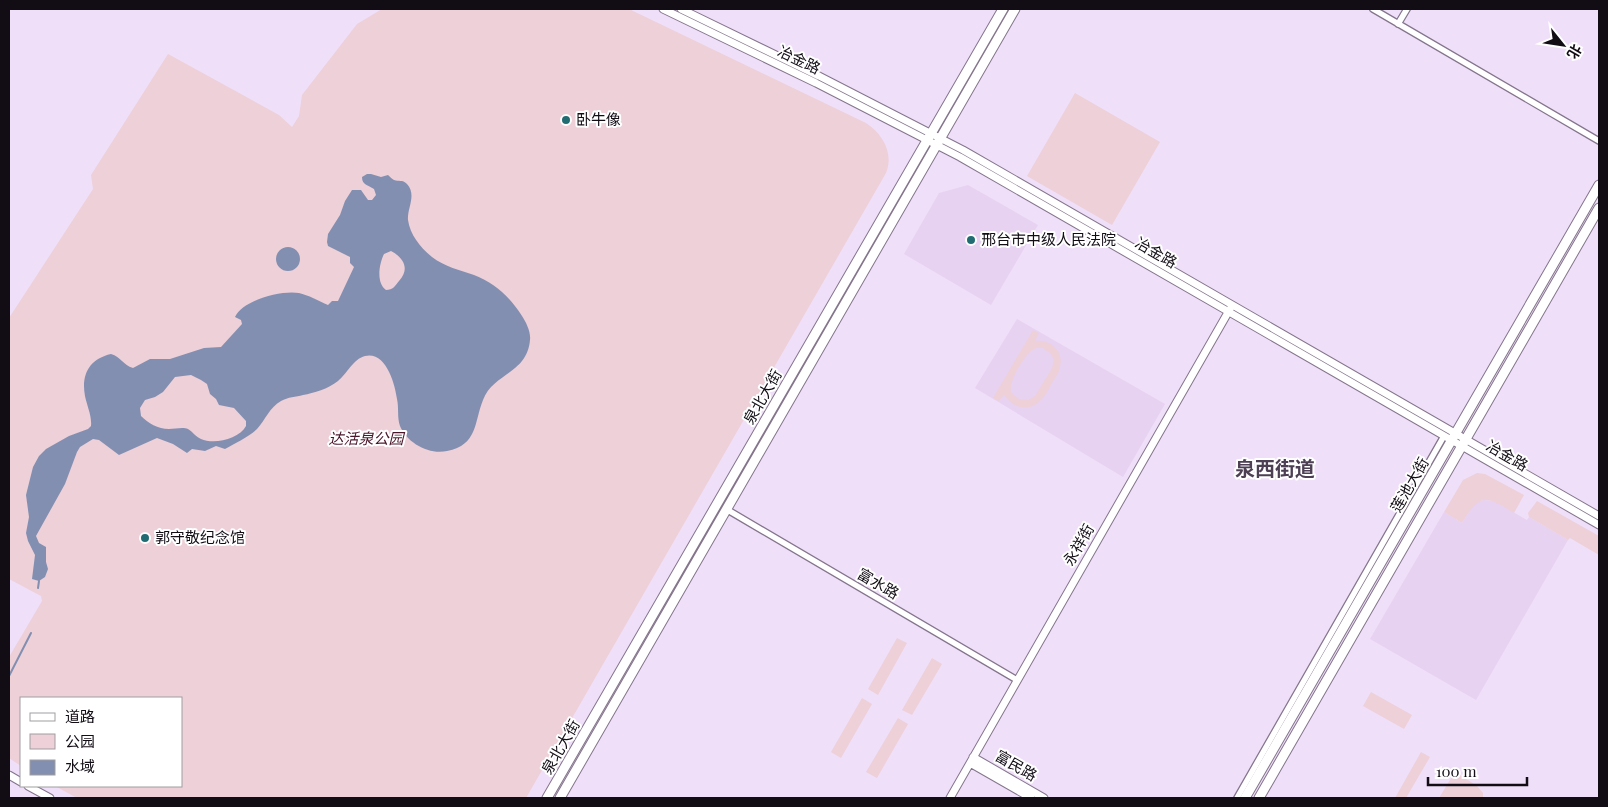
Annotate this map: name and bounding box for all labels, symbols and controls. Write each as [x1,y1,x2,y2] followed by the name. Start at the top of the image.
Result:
[1538,20,1588,70] north arrow
[775,40,824,78] street label: 冶金路
[1563,41,1586,63] text: 北
[576,109,621,129] place label: 卧牛像
[560,114,572,126] marker: 卧牛像
[981,229,1116,249] place label: 邢台市中级人民法院
[1132,232,1181,272] street label: 冶金路
[965,234,977,246] marker: 邢台市中级人民法院
[738,366,786,427] street label: 泉北大街
[328,428,405,448] park label: 达活泉公园
[1483,435,1532,475] street label: 冶金路
[1235,454,1315,481] district label: 泉西街道
[1385,454,1433,515] street label: 莲池大街
[1058,520,1098,569] street label: 永祥街
[155,527,245,547] place label: 郭守敬纪念馆
[139,532,151,544] marker: 郭守敬纪念馆
[854,563,903,603] street label: 富水路
[20,697,182,787] legend
[65,706,95,726] text: 道路
[536,716,584,777] street label: 泉北大街
[65,731,95,751] text: 公园
[992,745,1041,785] street label: 富民路
[1428,754,1527,786] scale bar
[65,756,95,776] text: 水域
[1436,761,1477,781] text: 100 m

